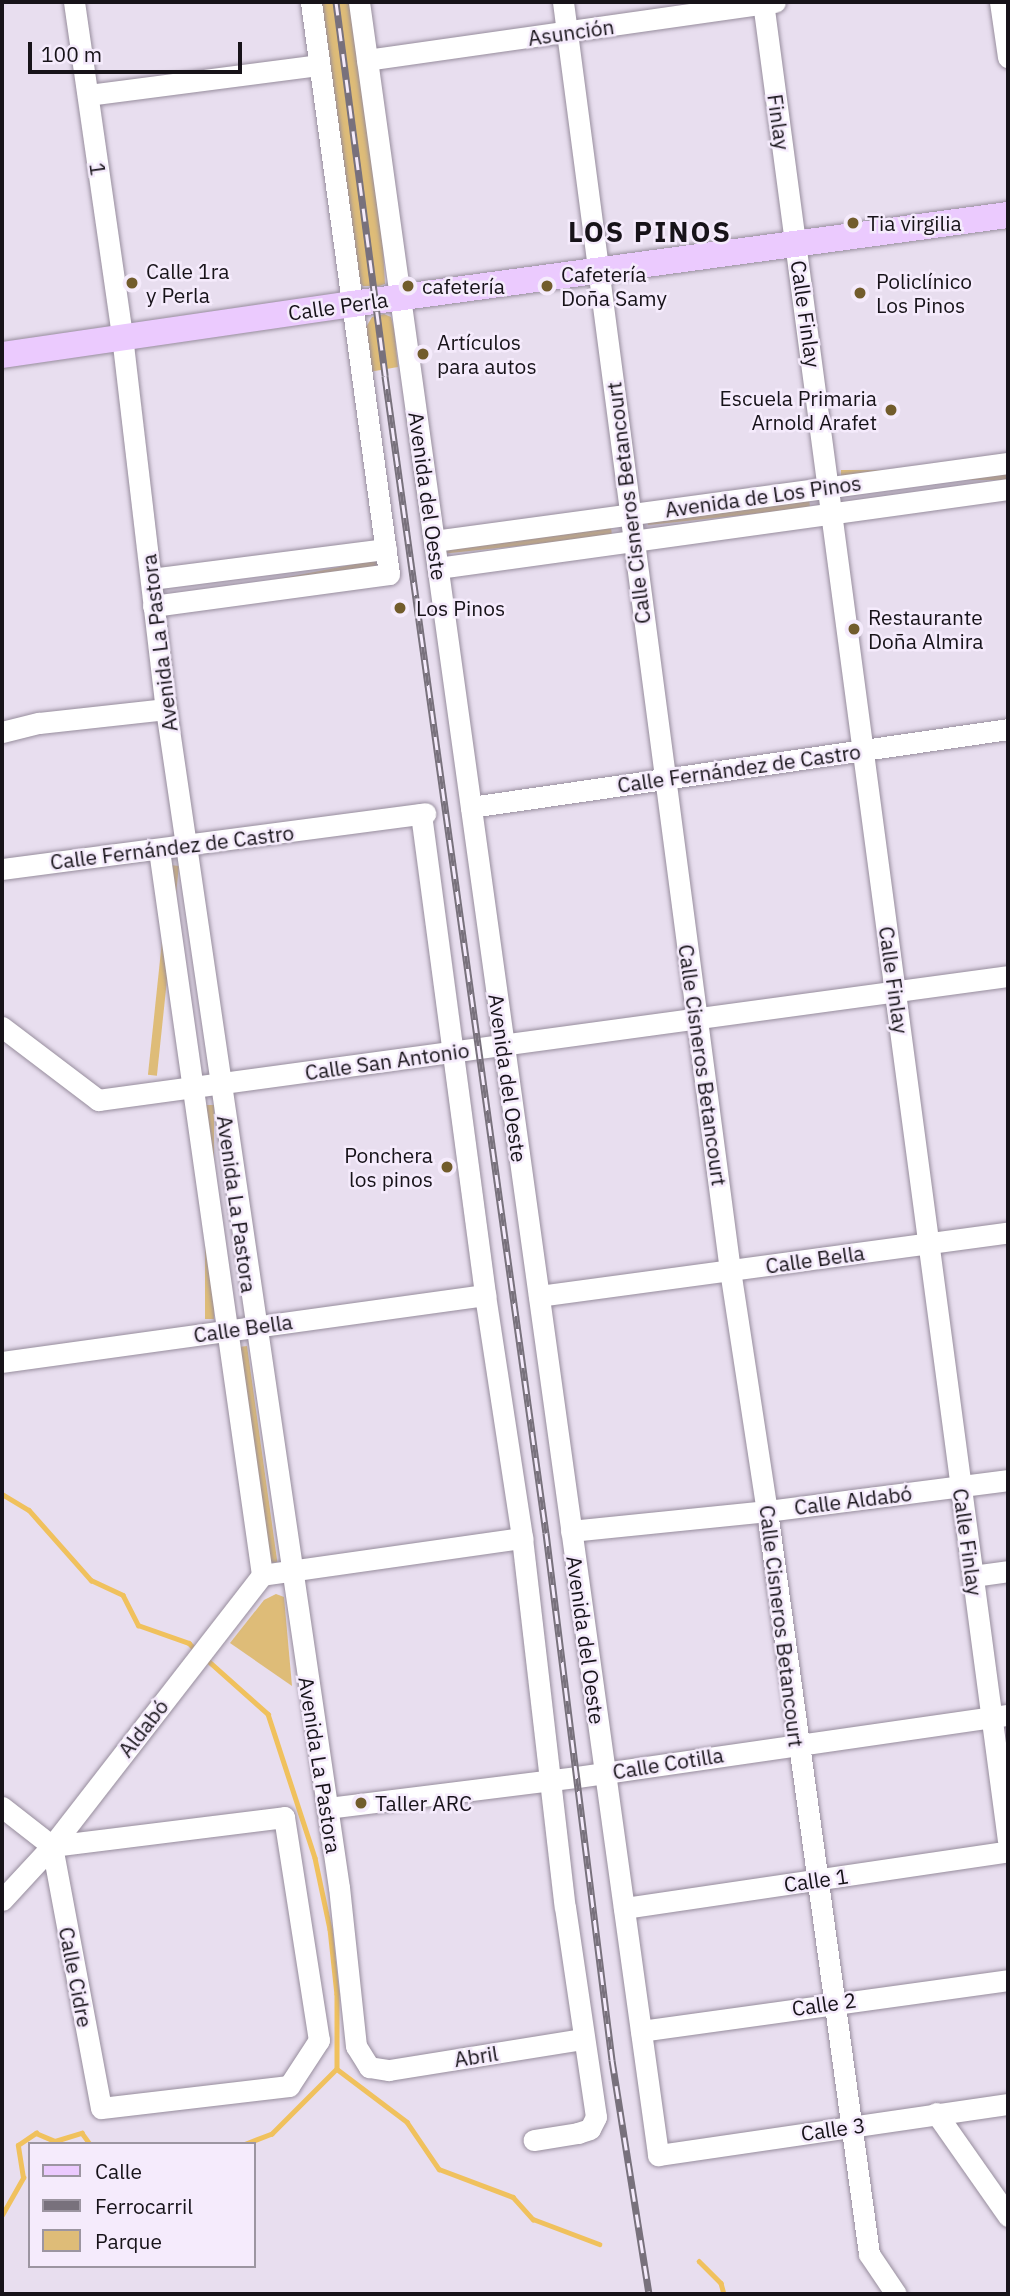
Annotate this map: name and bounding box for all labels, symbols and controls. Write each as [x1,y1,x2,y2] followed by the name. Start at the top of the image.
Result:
[526,13,616,51] street label: Asunción
[32,28,245,72] scale bar
[41,40,102,68] text: 100 m
[763,92,795,152] street label: Finlay
[85,161,111,177] street label: 1
[867,210,962,236] place label: Tia virgilia
[569,215,731,249] district label: LOS PINOS
[845,215,861,231] marker: Tia virgilia
[146,258,229,308] place label: Calle 1ra y Perla
[786,259,826,369] street label: Calle Finlay
[561,261,667,311] place label: Cafetería Doña Samy
[876,268,972,318] place label: Policlínico Los Pinos
[422,273,505,299] place label: cafetería
[124,275,140,291] marker: Calle 1ra y Perla
[400,278,416,294] marker: cafetería
[539,278,555,294] marker: Cafetería Doña Samy
[850,283,870,303] marker: Policlínico Los Pinos
[286,287,390,325] street label: Calle Perla
[437,329,537,379] place label: Artículos para autos
[415,346,431,362] marker: Artículos para autos
[601,381,655,625] street label: Calle Cisneros Betancourt
[719,385,877,435] place label: Escuela Primaria Arnold Arafet
[883,402,899,418] marker: Escuela Primaria Arnold Arafet
[404,410,452,582] street label: Avenida del Oeste
[663,470,863,522] street label: Avenida de Los Pinos
[136,553,182,733] street label: Avenida La Pastora
[416,595,505,621] place label: Los Pinos
[390,598,410,618] marker: Los Pinos
[868,604,984,654] place label: Restaurante Doña Almira
[846,621,862,637] marker: Restaurante Doña Almira
[616,738,862,798] street label: Calle Fernández de Castro
[49,820,295,874] street label: Calle Fernández de Castro
[874,925,914,1035] street label: Calle Finlay
[674,943,732,1187] street label: Calle Cisneros Betancourt
[484,992,532,1164] street label: Avenida del Oeste
[303,1037,471,1085] street label: Calle San Antonio
[212,1114,262,1294] street label: Avenida La Pastora
[344,1142,433,1192] place label: Ponchera los pinos
[439,1159,455,1175] marker: Ponchera los pinos
[764,1240,866,1278] street label: Calle Bella
[192,1309,294,1347] street label: Calle Bella
[793,1480,913,1520] street label: Calle Aldabó
[948,1487,988,1597] street label: Calle Finlay
[755,1504,809,1748] street label: Calle Cisneros Betancourt
[562,1554,610,1726] street label: Avenida del Oeste
[294,1675,346,1855] street label: Avenida La Pastora
[113,1694,173,1762] street label: Aldabó
[611,1742,725,1784] street label: Calle Cotilla
[375,1790,472,1816] place label: Taller ARC
[353,1795,369,1811] marker: Taller ARC
[782,1863,850,1897] street label: Calle 1
[54,1925,98,2029] street label: Calle Cidre
[790,1987,858,2021] street label: Calle 2
[452,2040,500,2072] street label: Abril
[799,2112,867,2146] street label: Calle 3
[28,2142,256,2268] legend
[95,2157,142,2185] text: Calle
[95,2192,193,2220] text: Ferrocarril
[95,2227,162,2255] text: Parque

